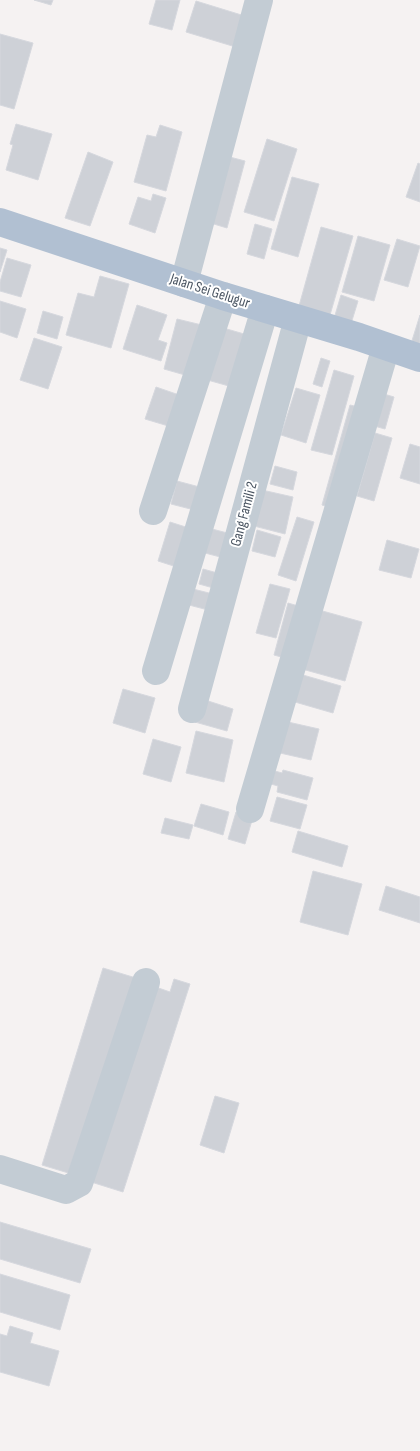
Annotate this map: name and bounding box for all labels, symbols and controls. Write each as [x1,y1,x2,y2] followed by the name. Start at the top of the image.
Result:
[167,269,253,313] street label: Jalan Sei Gelugur
[226,480,262,548] street label: Gang Famili 2

